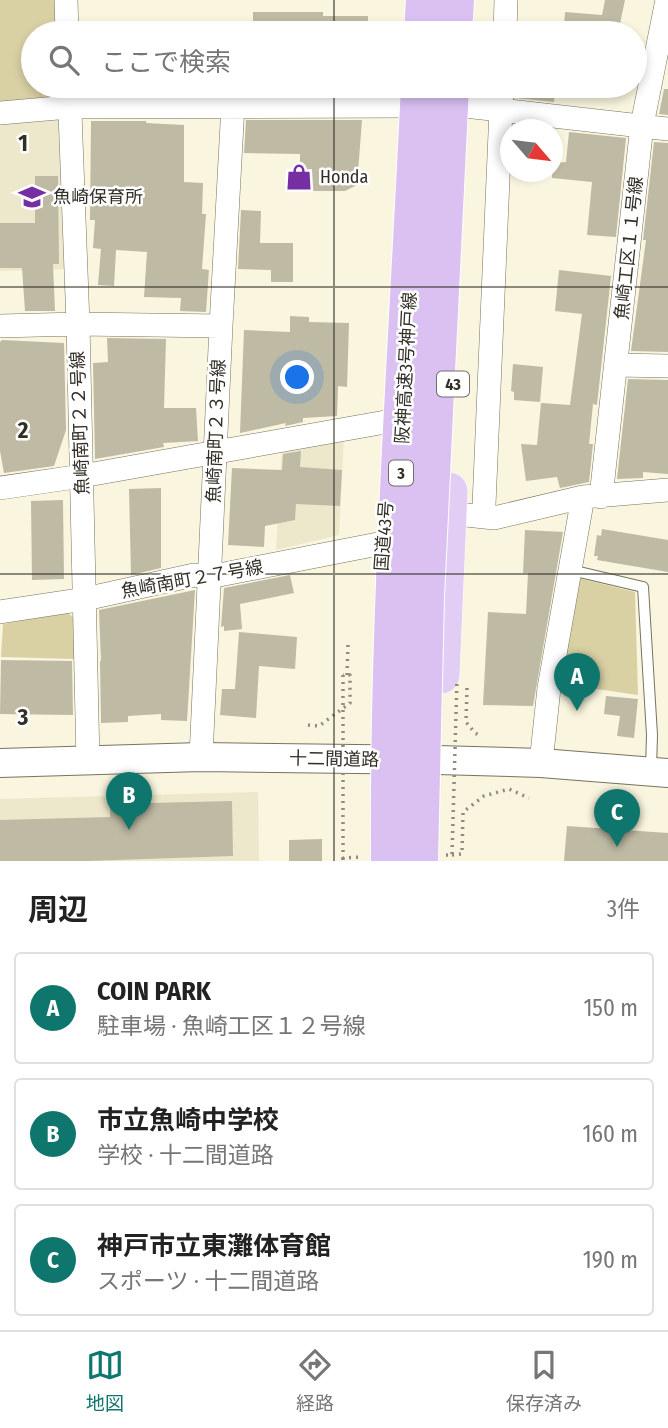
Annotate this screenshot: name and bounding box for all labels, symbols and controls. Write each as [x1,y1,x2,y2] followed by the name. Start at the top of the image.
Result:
[21,21,647,98] search box
[45,41,83,79] icon: search
[101,47,231,78] text: ここで検索
[500,119,563,182] north arrow
[18,129,28,157] text: 1
[284,162,314,192] shop icon: Honda
[320,166,369,188] place label: Honda
[611,175,647,321] street label: 魚崎工区１１号線
[17,182,47,212] school or university icon: 魚崎保育所
[53,186,143,208] place label: 魚崎保育所
[391,291,421,445] street label: 阪神高速3号神戸線
[66,351,94,495] street label: 魚崎南町２２号線
[202,359,230,503] street label: 魚崎南町２３号線
[280,360,314,394] your location
[437,372,469,396] road number: 43
[17,416,29,444] text: 2
[389,460,413,486] road number: 3
[371,500,397,572] street label: 国道43号
[119,556,265,602] street label: 魚崎南町２７号線
[554,653,600,711] pin: A
[17,703,29,731] text: 3
[289,747,379,771] street label: 十二間道路
[106,772,152,830] pin: B
[594,789,640,847] pin: C
[28,892,88,928] text: 周辺
[607,895,640,923] text: 3件
[97,976,211,1007] text: COIN PARK
[47,994,59,1022] text: A
[583,994,638,1022] text: 150 m
[97,1012,366,1040] text: 駐車場 · 魚崎工区１２号線
[97,1105,279,1136] text: 市立魚崎中学校
[47,1120,59,1148] text: B
[583,1120,638,1148] text: 160 m
[97,1141,274,1169] text: 学校 · 十二間道路
[97,1231,331,1262] text: 神戸市立東灘体育館
[47,1246,59,1274] text: C
[583,1246,638,1274] text: 190 m
[97,1267,319,1295] text: スポーツ · 十二間道路
[86,1346,124,1415] tab: 地図
[296,1346,334,1415] tab: 経路
[506,1346,582,1415] tab: 保存済み

